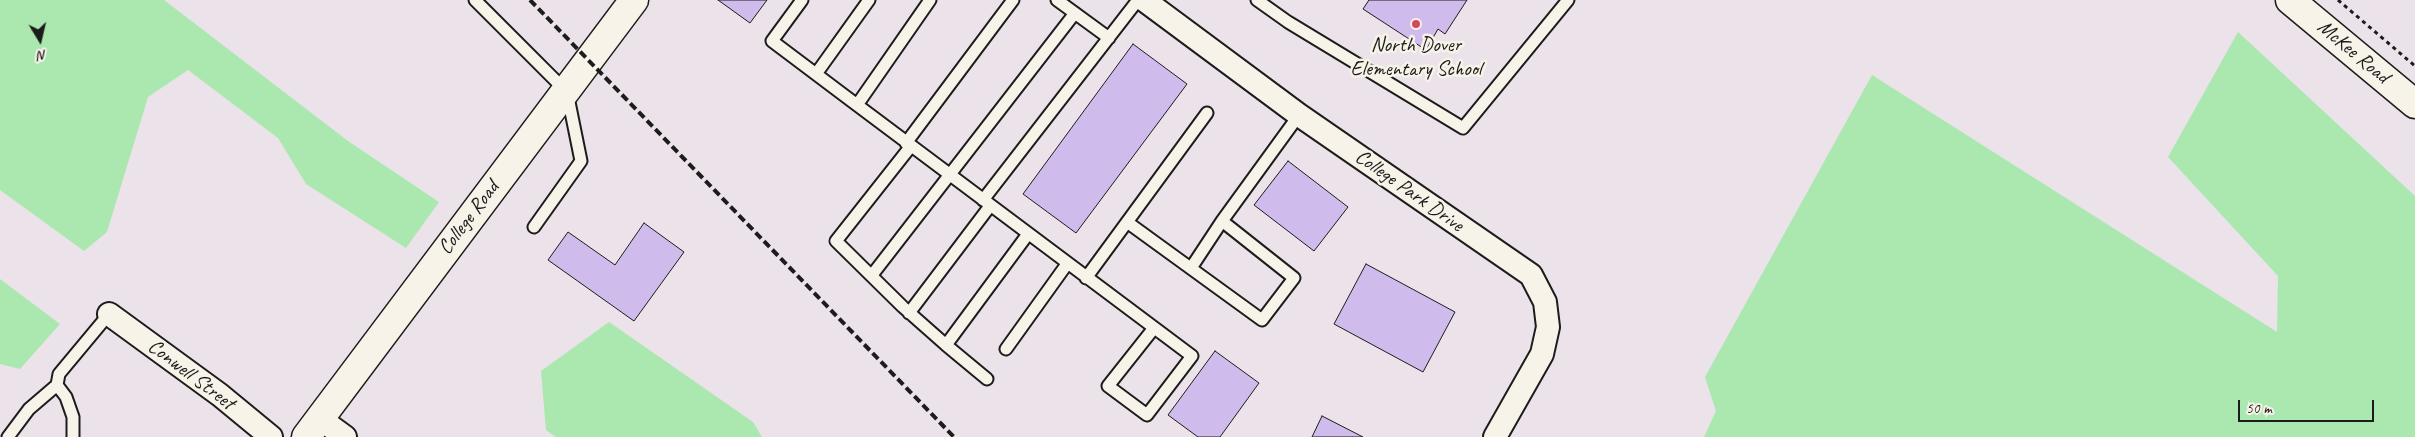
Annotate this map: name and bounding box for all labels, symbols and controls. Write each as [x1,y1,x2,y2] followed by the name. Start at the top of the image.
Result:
[15,15,65,65] north arrow
[2312,15,2394,89] street label: McKee Road
[1410,18,1422,30] marker: North Dover Elementary School
[1350,32,1482,82] place label: North Dover Elementary School
[37,46,48,64] text: N
[1350,144,1468,238] street label: College Park Drive
[433,176,505,260] street label: College Road
[143,334,239,416] street label: Conwell Street
[2240,390,2376,422] scale bar
[2246,399,2272,418] text: 50 m

